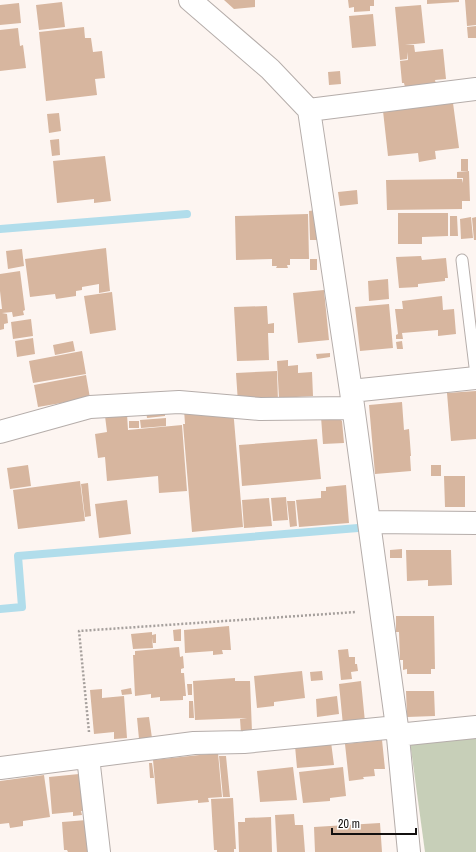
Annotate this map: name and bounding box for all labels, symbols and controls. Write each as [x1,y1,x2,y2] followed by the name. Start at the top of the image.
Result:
[332,810,416,836] scale bar
[338,816,360,832] text: 20 m

